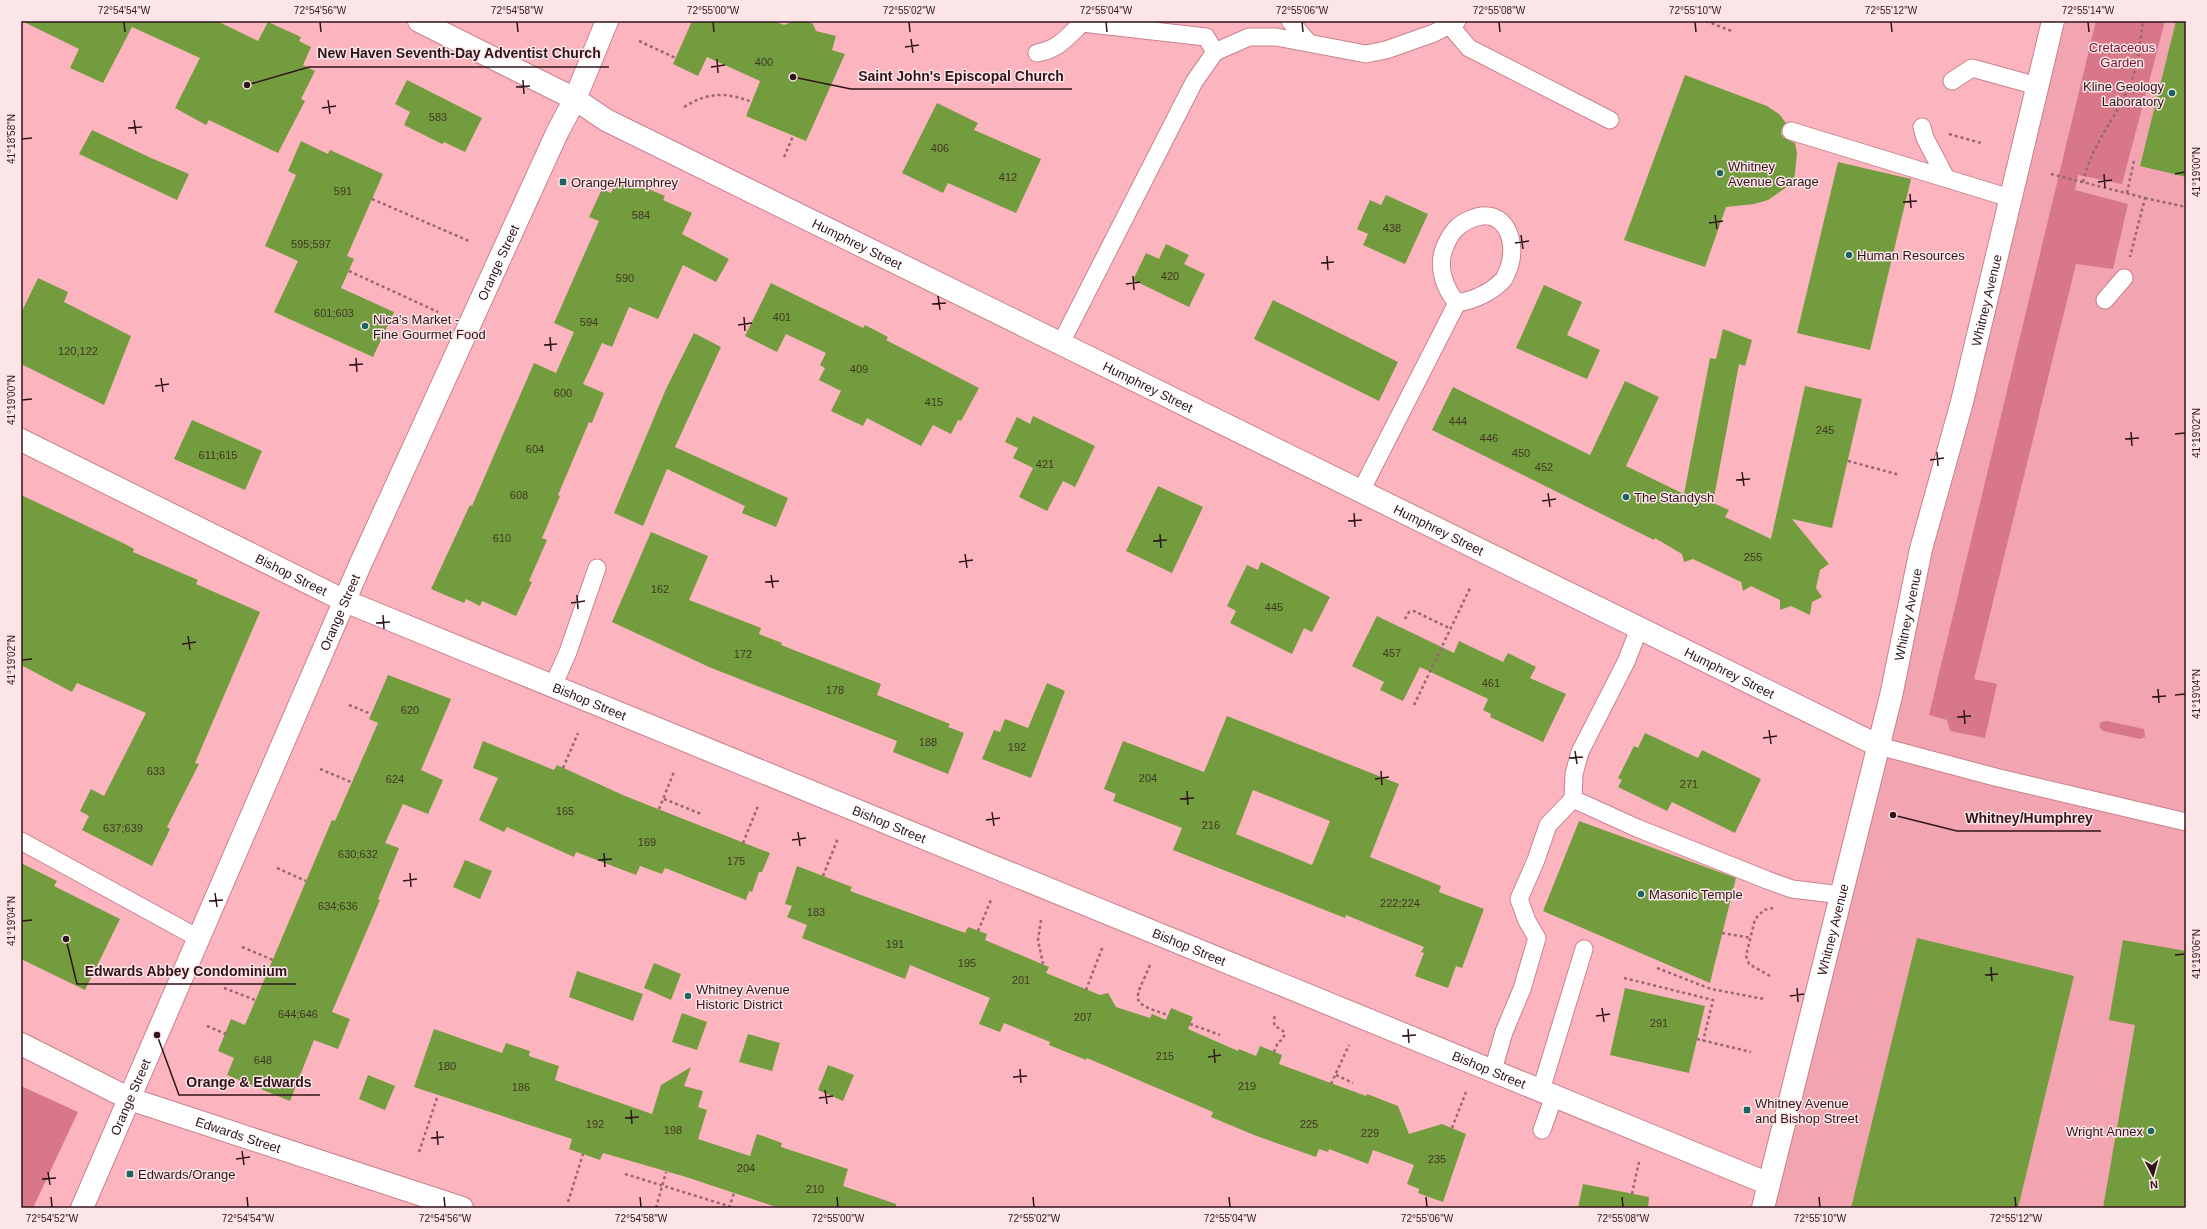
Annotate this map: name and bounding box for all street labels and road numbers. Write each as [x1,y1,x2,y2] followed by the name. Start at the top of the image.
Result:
[810,216,905,273] street label: Humphrey Street
[475,222,522,303] street label: Orange Street
[1969,253,2005,348] street label: Whitney Avenue
[1100,359,1196,416] street label: Humphrey Street
[1391,502,1486,559] street label: Humphrey Street
[253,551,330,599] street label: Bishop Street
[1891,567,1925,662] street label: Whitney Avenue
[317,572,363,653] street label: Orange Street
[1682,645,1777,702] street label: Humphrey Street
[550,680,629,723] street label: Bishop Street
[850,803,928,846] street label: Bishop Street
[1814,882,1852,977] street label: Whitney Avenue
[1150,925,1228,969] street label: Bishop Street
[1450,1048,1528,1092] street label: Bishop Street
[107,1056,154,1138] street label: Orange Street
[193,1114,283,1156] street label: Edwards Street

